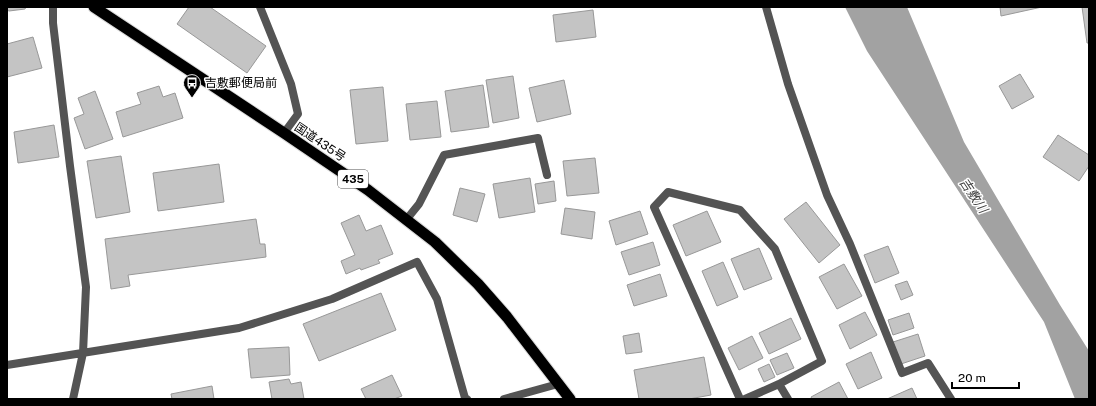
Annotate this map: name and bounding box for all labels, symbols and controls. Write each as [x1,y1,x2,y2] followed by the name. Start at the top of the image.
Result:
[182,73,202,98] bus stop icon: 吉敷郵便局前
[205,76,277,90] place label: 吉敷郵便局前
[292,120,348,164] street label: 国道435号
[338,170,368,188] road number: 435
[956,175,992,217] water label: 吉敷川
[952,364,1019,390] scale bar
[958,371,986,385] text: 20 m

